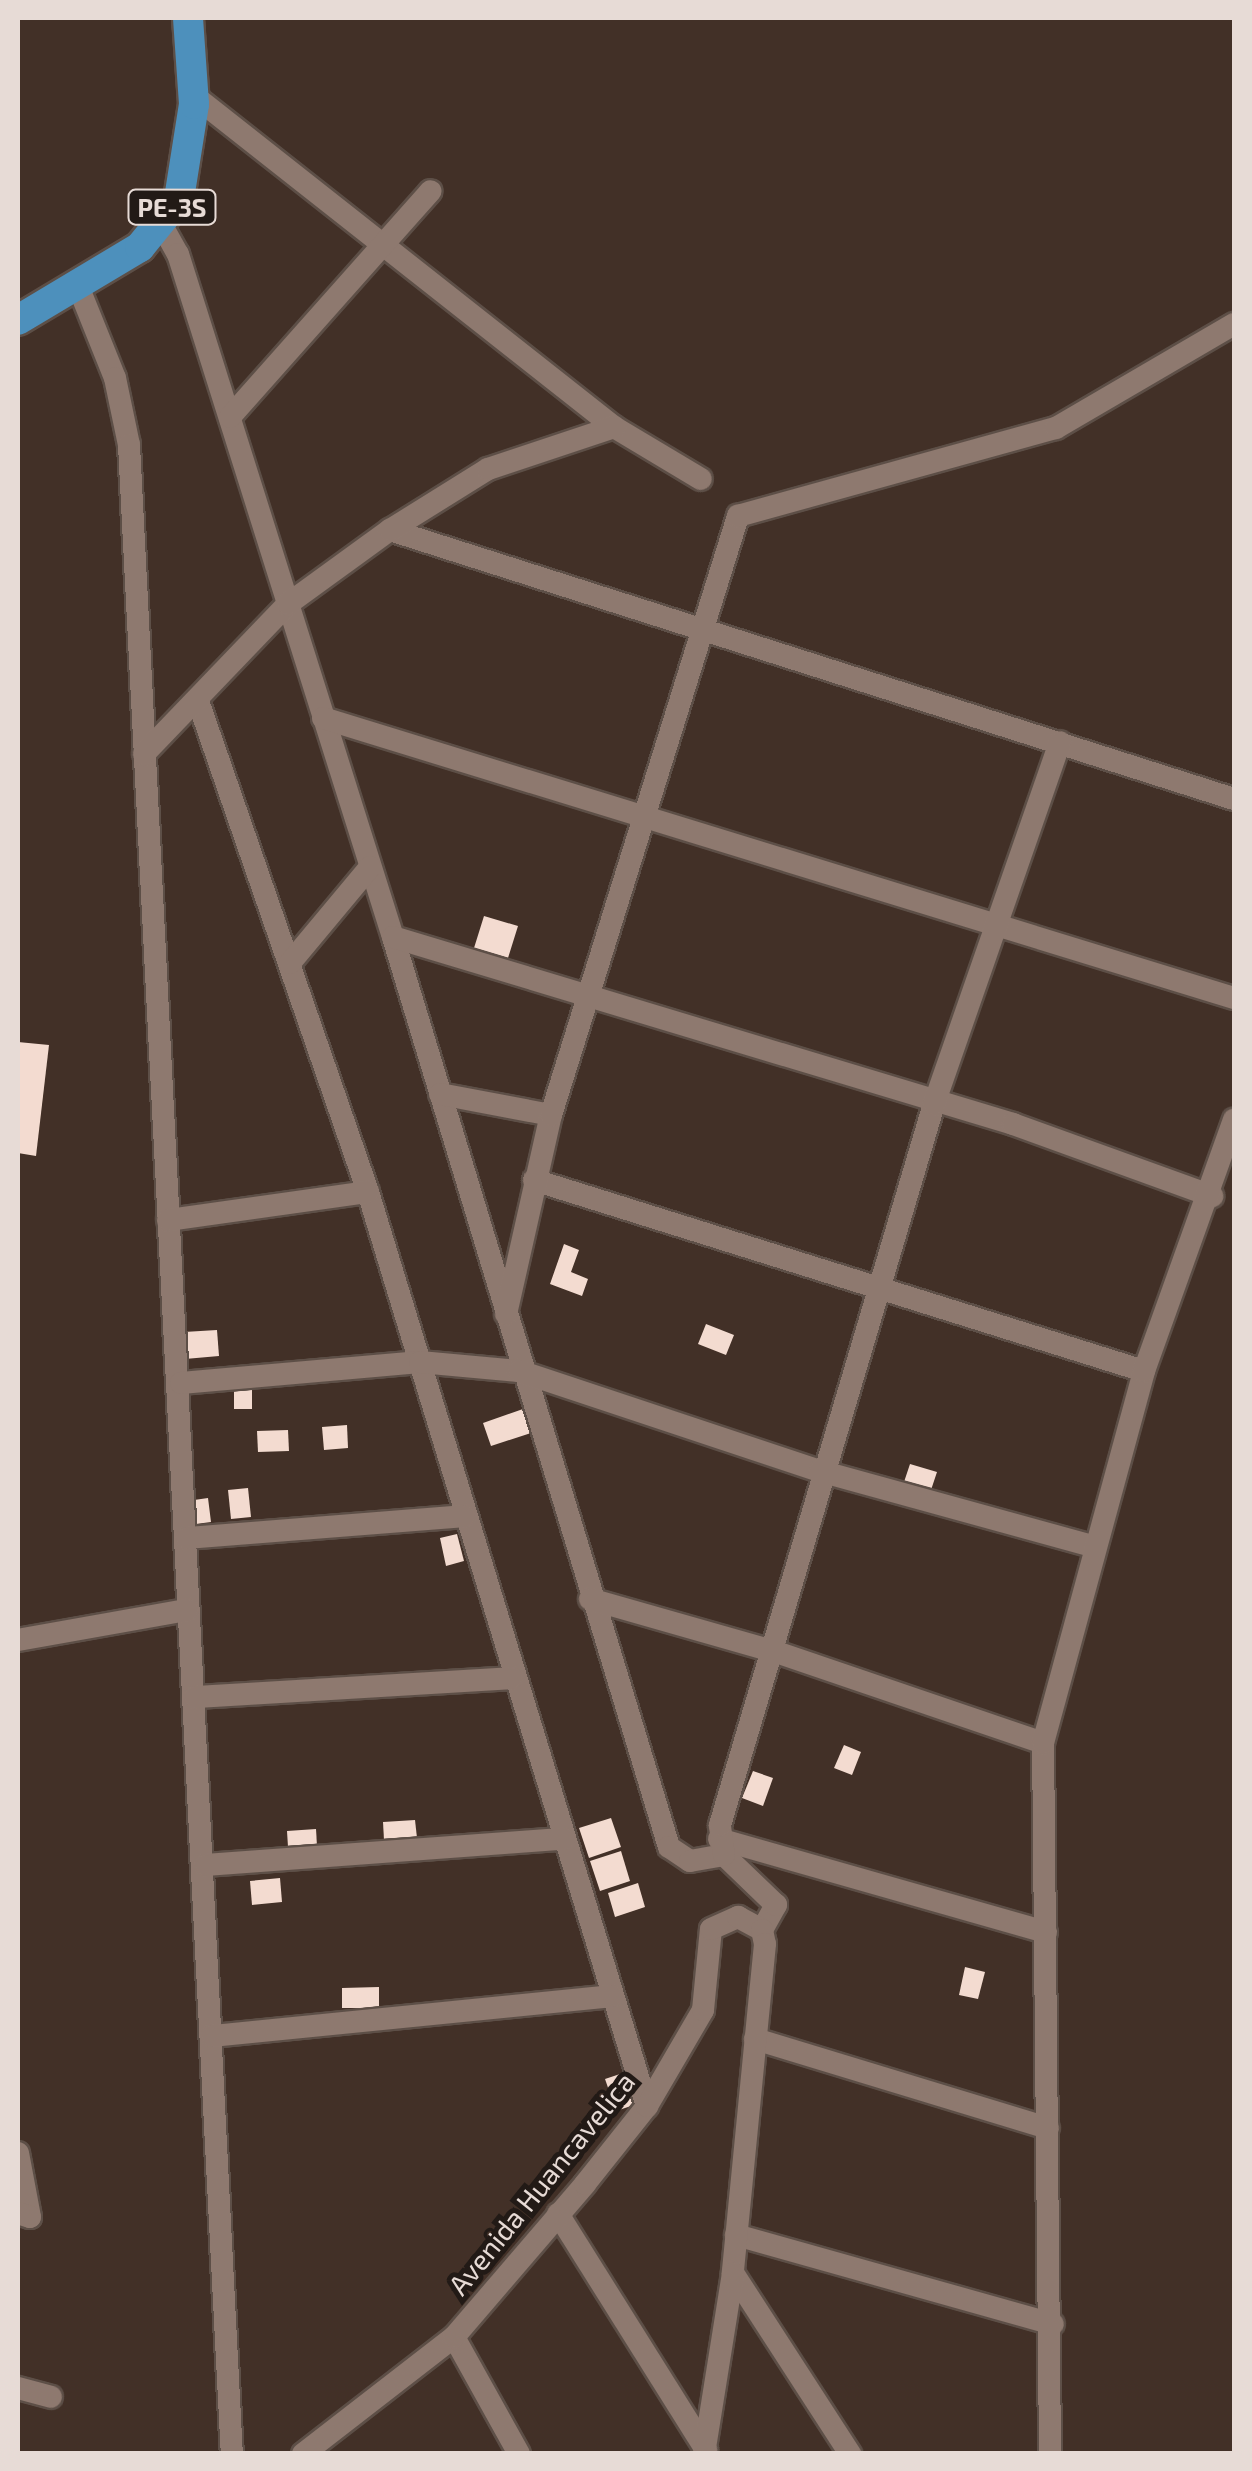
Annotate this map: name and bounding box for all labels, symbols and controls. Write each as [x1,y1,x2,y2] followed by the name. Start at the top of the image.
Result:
[127,187,217,227] road number: PE-3S
[441,2065,641,2301] street label: Avenida Huancavelica

